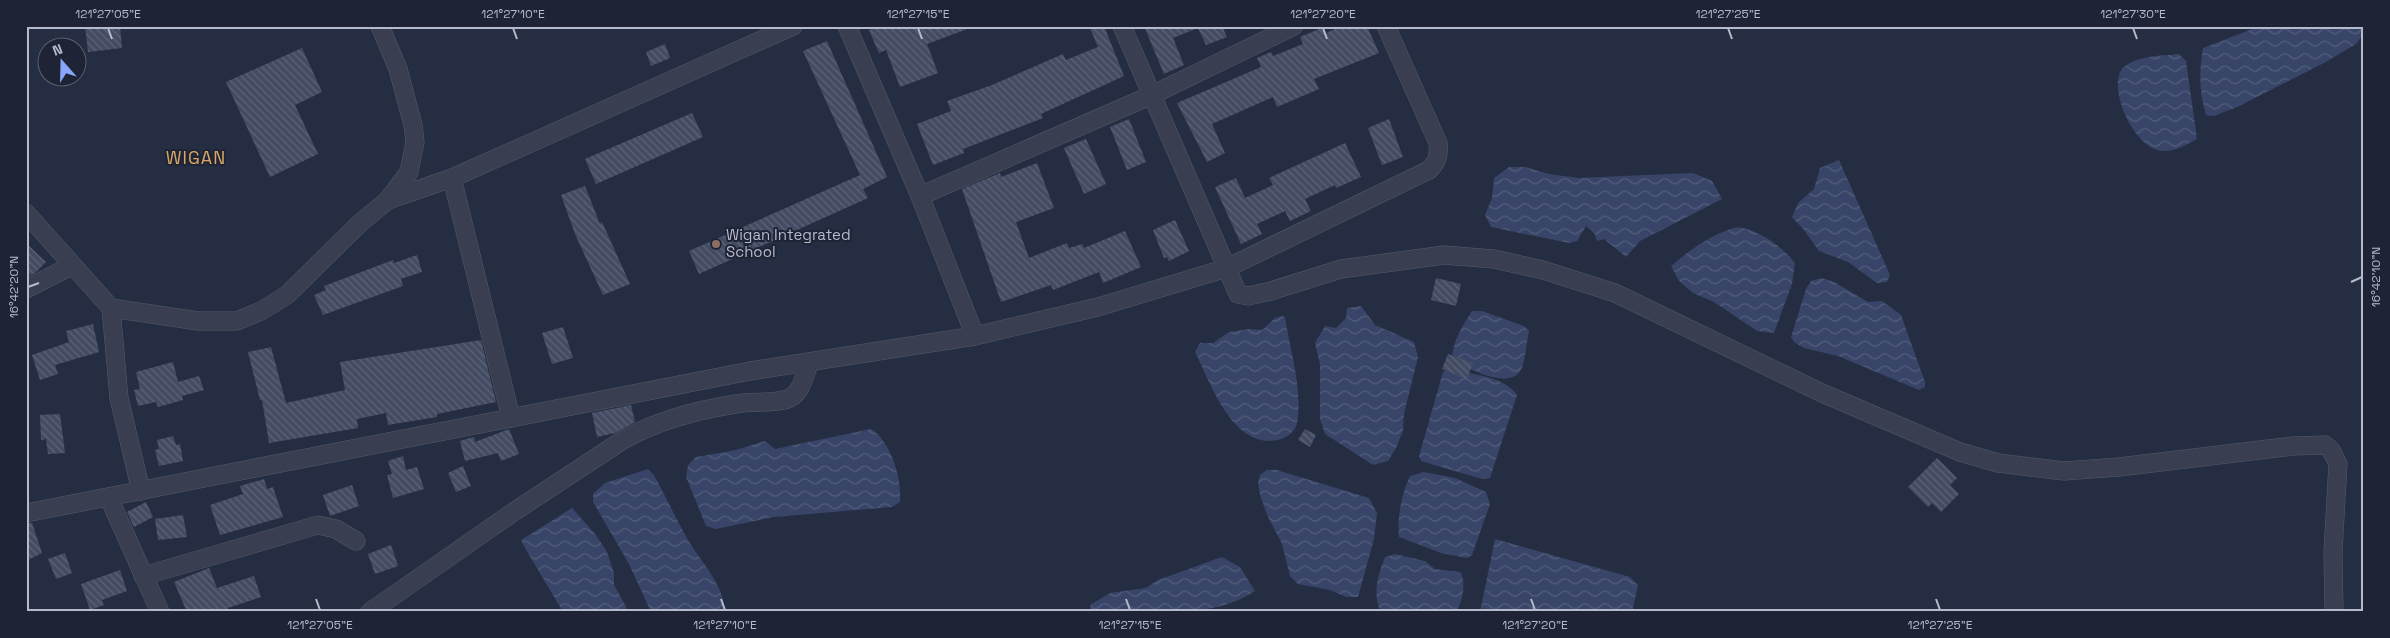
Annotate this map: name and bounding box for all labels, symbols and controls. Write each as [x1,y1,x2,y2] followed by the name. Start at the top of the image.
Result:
[75,6,141,22] text: 121°27'05"E
[481,6,545,22] text: 121°27'10"E
[887,6,950,22] text: 121°27'15"E
[1290,6,1356,22] text: 121°27'20"E
[1695,6,1761,22] text: 121°27'25"E
[2100,6,2166,22] text: 121°27'30"E
[38,38,88,88] north arrow
[50,40,65,60] text: N
[166,146,226,169] district label: WIGAN
[726,225,851,261] place label: Wigan Integrated School
[710,238,722,250] marker: Wigan Integrated School
[2368,247,2384,307] text: 16°42'10"N
[6,256,22,318] text: 16°42'20"N
[287,617,353,633] text: 121°27'05"E
[693,617,757,633] text: 121°27'10"E
[1099,617,1162,633] text: 121°27'15"E
[1502,617,1568,633] text: 121°27'20"E
[1907,617,1973,633] text: 121°27'25"E

